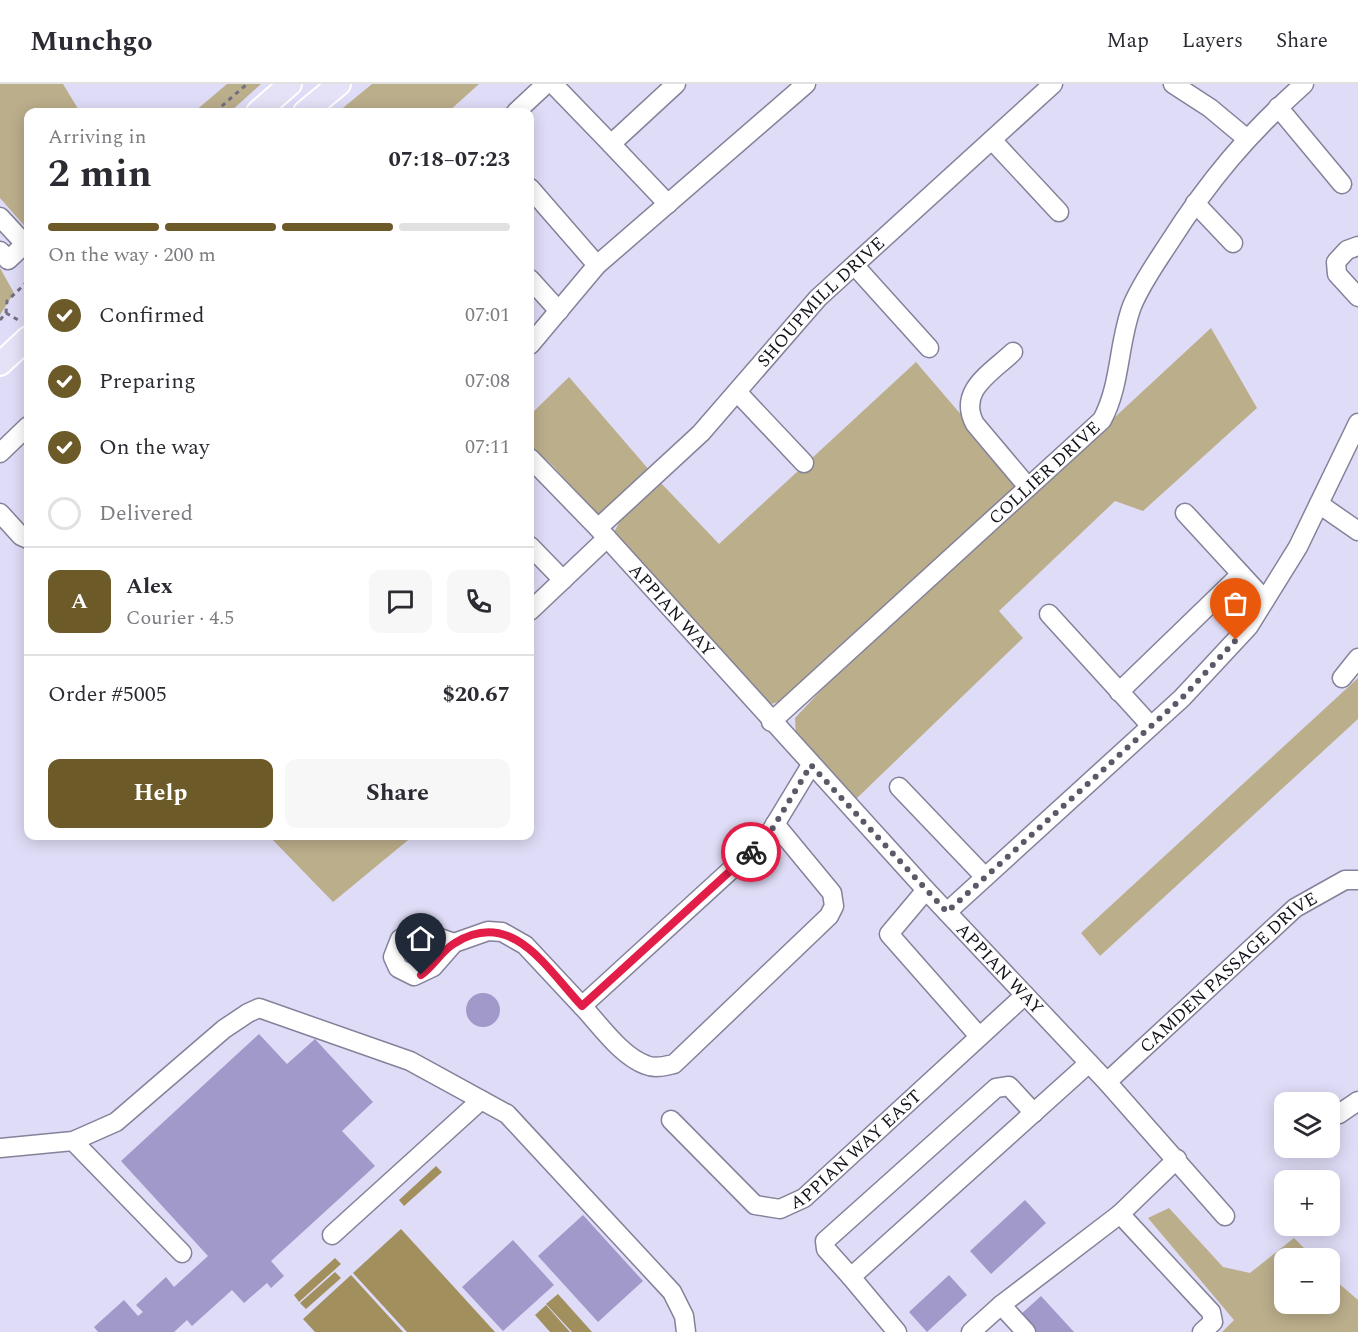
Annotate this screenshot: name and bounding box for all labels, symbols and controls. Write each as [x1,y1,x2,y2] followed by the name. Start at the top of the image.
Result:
[30,20,153,63] text: Munchgo
[1107,25,1149,57] text: Map
[1182,25,1243,57] text: Layers
[1276,25,1328,57] text: Share
[48,122,146,152] text: Arriving in
[388,143,510,176] text: 07:18–07:23
[48,145,152,204] text: 2 min
[751,230,891,373] street label: SHOUPMILL DRIVE
[48,240,216,270] text: On the way · 200 m
[48,299,81,332] icon: check
[99,299,205,332] text: Confirmed
[465,300,510,330] text: 07:01
[48,365,81,398] icon: check
[99,365,196,398] text: Preparing
[465,366,510,396] text: 07:08
[983,415,1107,531] street label: COLLIER DRIVE
[48,431,81,464] icon: check
[99,431,210,464] text: On the way
[465,432,510,462] text: 07:11
[99,497,193,530] text: Delivered
[622,557,721,663] street label: APPIAN WAY
[126,570,173,603] text: Alex
[369,570,432,633] button: chat
[447,570,510,633] button: phone
[1210,578,1261,640] pin
[71,585,88,618] text: A
[1219,587,1252,620] icon: bag
[126,603,234,633] text: Courier · 4.5
[48,678,167,711] text: Order #5005
[442,678,510,711] text: $20.67
[48,759,273,828] button: Help
[285,759,510,828] button: Share
[721,822,781,882] courier
[735,836,768,869] icon: bike
[1134,885,1322,1060] street label: CAMDEN PASSAGE DRIVE
[395,913,446,975] pin
[949,917,1050,1021] street label: APPIAN WAY
[404,922,437,955] icon: home
[786,1083,928,1217] street label: APPIAN WAY EAST
[1274,1092,1340,1314] map controls
[1274,1092,1340,1158] button: layers
[1274,1170,1340,1236] button: +
[1274,1248,1340,1314] button: −

